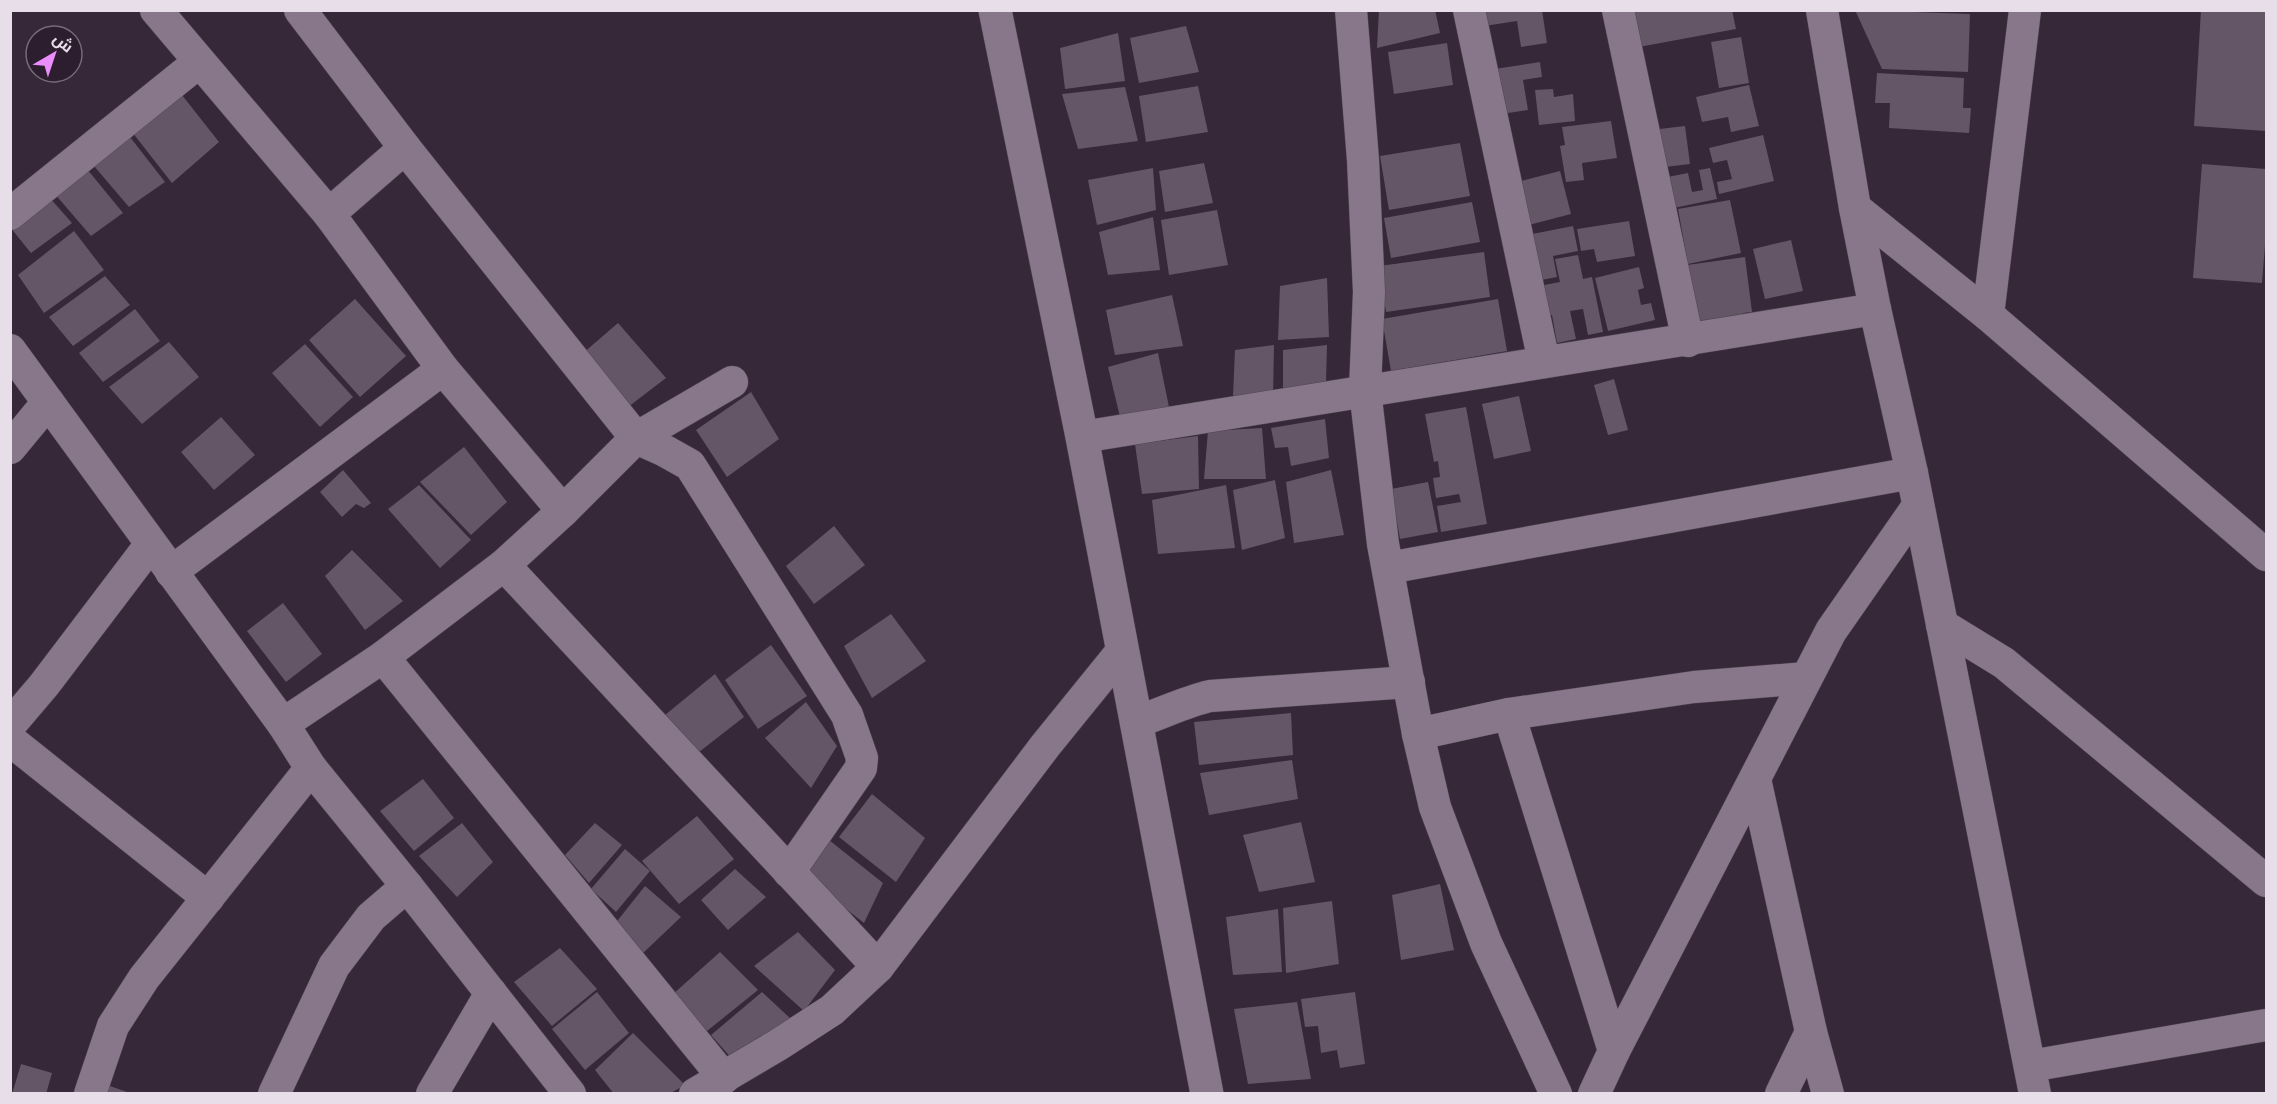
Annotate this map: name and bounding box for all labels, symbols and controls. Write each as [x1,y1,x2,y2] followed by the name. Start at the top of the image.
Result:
[24,24,84,84] north arrow
[49,29,77,57] text: ش

